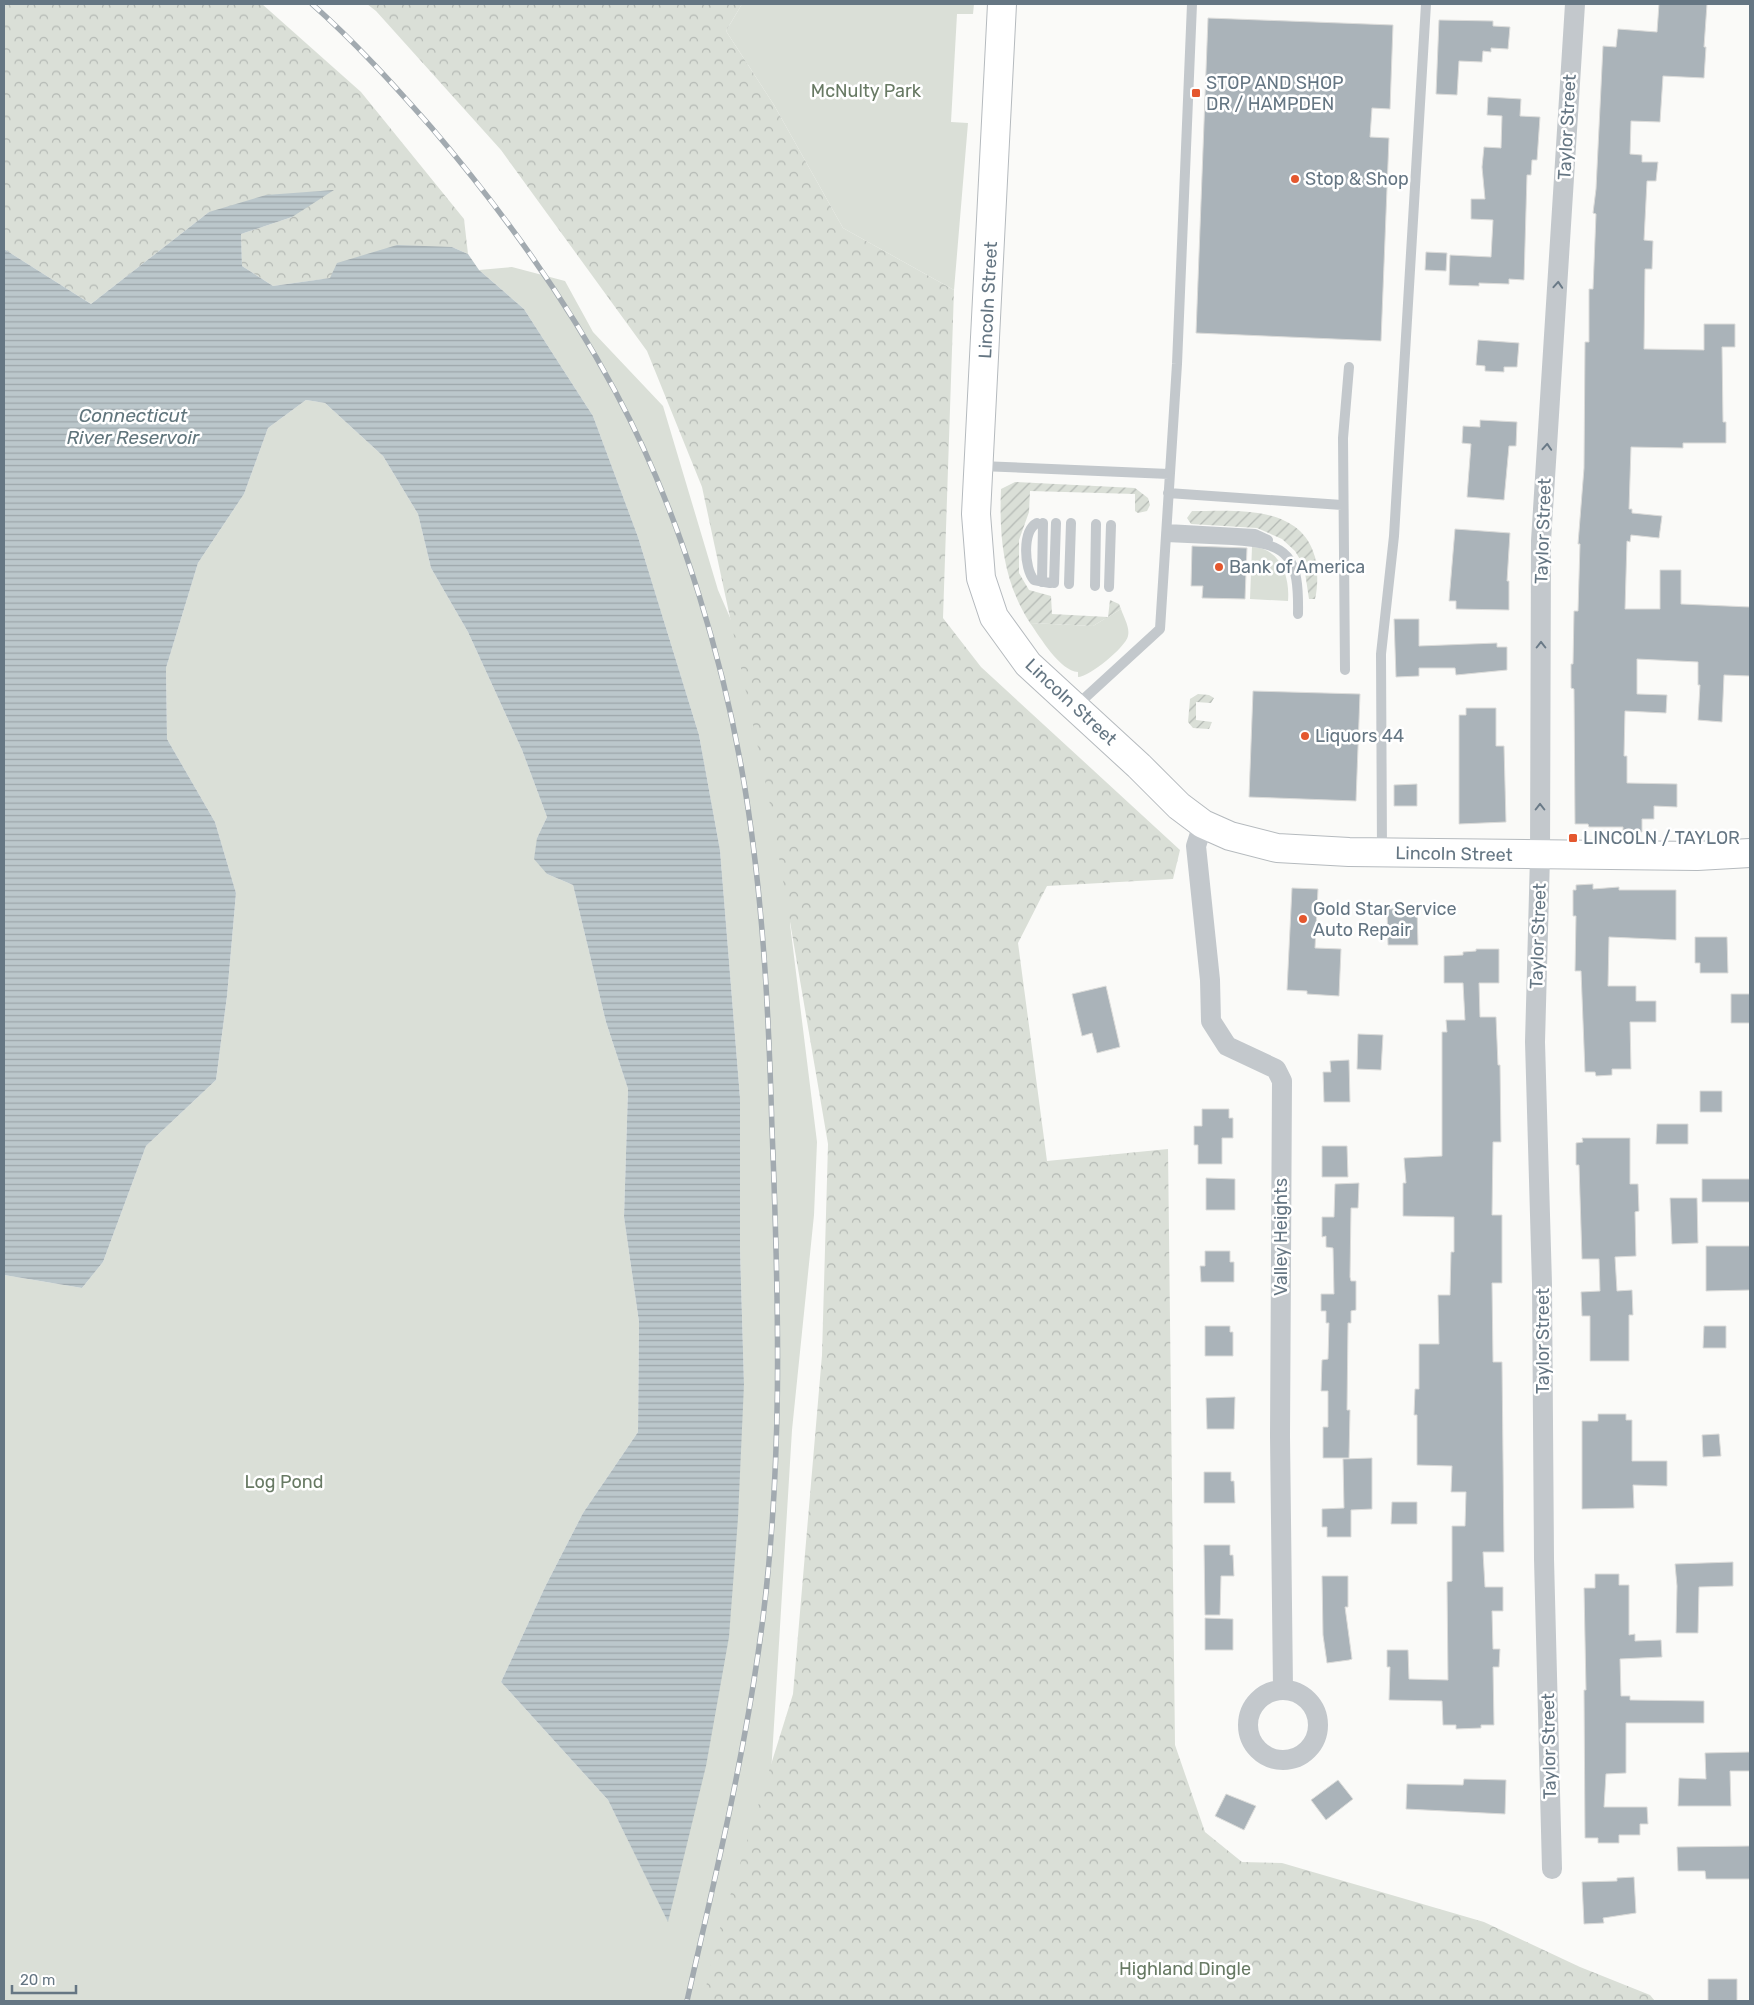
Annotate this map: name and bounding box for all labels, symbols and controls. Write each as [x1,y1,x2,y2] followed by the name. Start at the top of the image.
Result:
[1206,72,1344,115] place label: STOP AND SHOP DR / HAMPDEN
[1553,73,1581,181] street label: Taylor Street
[811,80,922,102] park label: McNulty Park
[1190,87,1202,99] marker: STOP AND SHOP DR / HAMPDEN
[1305,168,1409,190] place label: Stop & Shop
[1289,173,1301,185] marker: Stop & Shop
[974,241,1002,359] street label: Lincoln Street
[1552,281,1563,289] one-way arrow
[67,404,200,449] water label: Connecticut River Reservoir
[1542,443,1553,451] one-way arrow
[1530,478,1556,584] street label: Taylor Street
[1229,556,1365,578] place label: Bank of America
[1213,561,1225,573] marker: Bank of America
[1536,640,1546,648] one-way arrow
[1021,654,1121,750] street label: Lincoln Street
[1315,725,1404,747] place label: Liquors 44
[1299,730,1311,742] marker: Liquors 44
[1535,803,1545,810] one-way arrow
[1583,827,1740,849] place label: LINCOLN / TAYLOR
[1567,832,1579,844] marker: LINCOLN / TAYLOR
[1395,842,1513,866] street label: Lincoln Street
[1525,883,1551,989] street label: Taylor Street
[1313,898,1457,941] place label: Gold Star Service Auto Repair
[1297,913,1309,925] marker: Gold Star Service Auto Repair
[1270,1178,1292,1296] street label: Valley Heights
[1532,1288,1554,1394] street label: Taylor Street
[245,1471,323,1493] park label: Log Pond
[1537,1693,1561,1799] street label: Taylor Street
[1119,1958,1251,1980] park label: Highland Dingle
[12,1962,76,1994] scale bar
[20,1971,55,1989] text: 20 m

